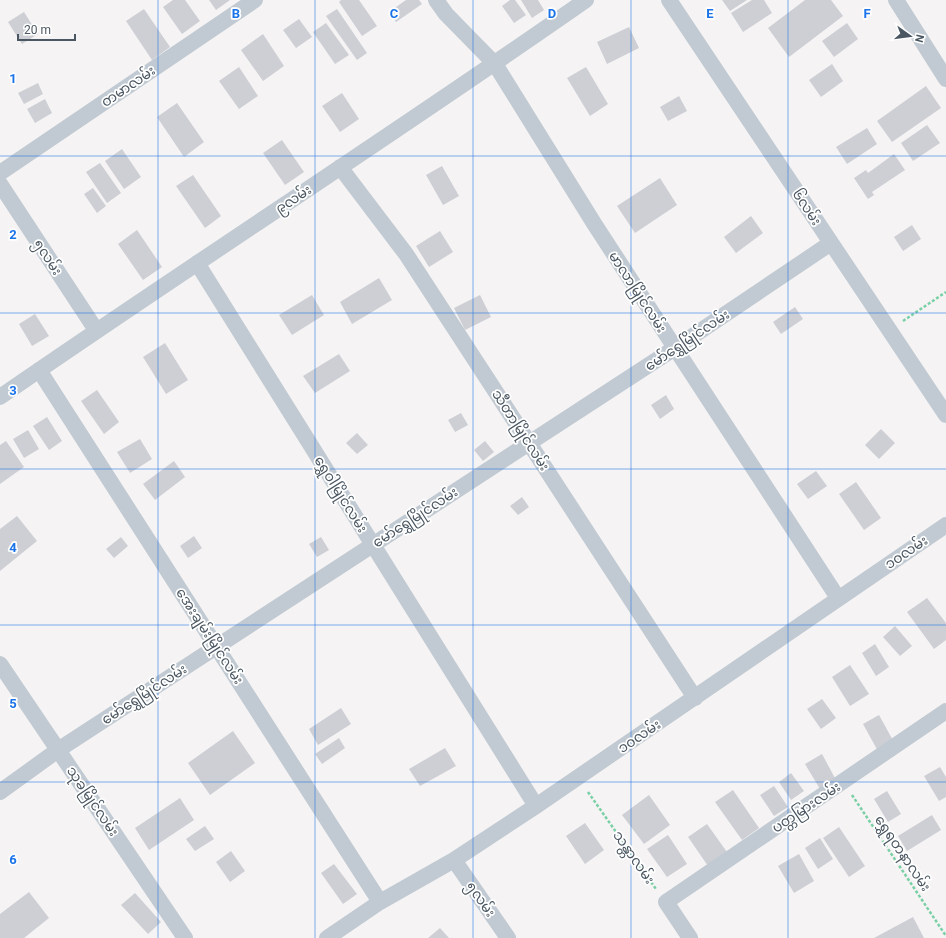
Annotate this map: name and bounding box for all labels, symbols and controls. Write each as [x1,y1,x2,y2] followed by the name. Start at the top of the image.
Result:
[232,6,240,21] text: B
[390,6,399,21] text: C
[548,6,556,21] text: D
[706,6,714,21] text: E
[863,6,871,21] text: F
[18,16,75,42] scale bar
[890,16,930,56] north arrow
[24,23,51,37] text: 20 m
[912,33,926,44] text: N
[97,60,158,110] street label: တမာလမ်း
[9,71,17,86] text: 1
[271,179,316,220] street label: ၉လမ်း
[789,185,827,228] street label: ၆လမ်း
[9,227,17,242] text: 2
[27,235,67,280] street label: ၅လမ်း
[602,247,672,338] street label: မာလာမြိုင်လမ်း
[641,304,734,377] street label: မော်ရွှေမြိုင်လမ်း
[9,383,17,398] text: 3
[486,385,555,476] street label: သီတာမြိုင်လမ်း
[308,452,373,537] street label: ရွှေဝါမြိုင်လမ်း
[368,482,463,554] street label: မော်ရွှေမြိုင်လမ်း
[881,530,930,572] street label: ၁၀လမ်း
[9,540,17,555] text: 4
[170,584,249,689] street label: အေးချမ်းမြိုင်လမ်း
[97,659,192,731] street label: မော်ရွှေမြိုင်လမ်း
[9,696,17,711] text: 5
[614,714,663,756] street label: ၁၀လမ်း
[60,762,124,841] street label: သုခမြိုင်လမ်း
[768,777,846,839] street label: ပတ္တမြားလမ်း
[868,811,936,896] street label: ရွှေရတနာလမ်း
[607,826,660,889] street label: သန္တာလမ်း
[9,852,17,867] text: 6
[460,877,501,922] street label: ၅လမ်း

